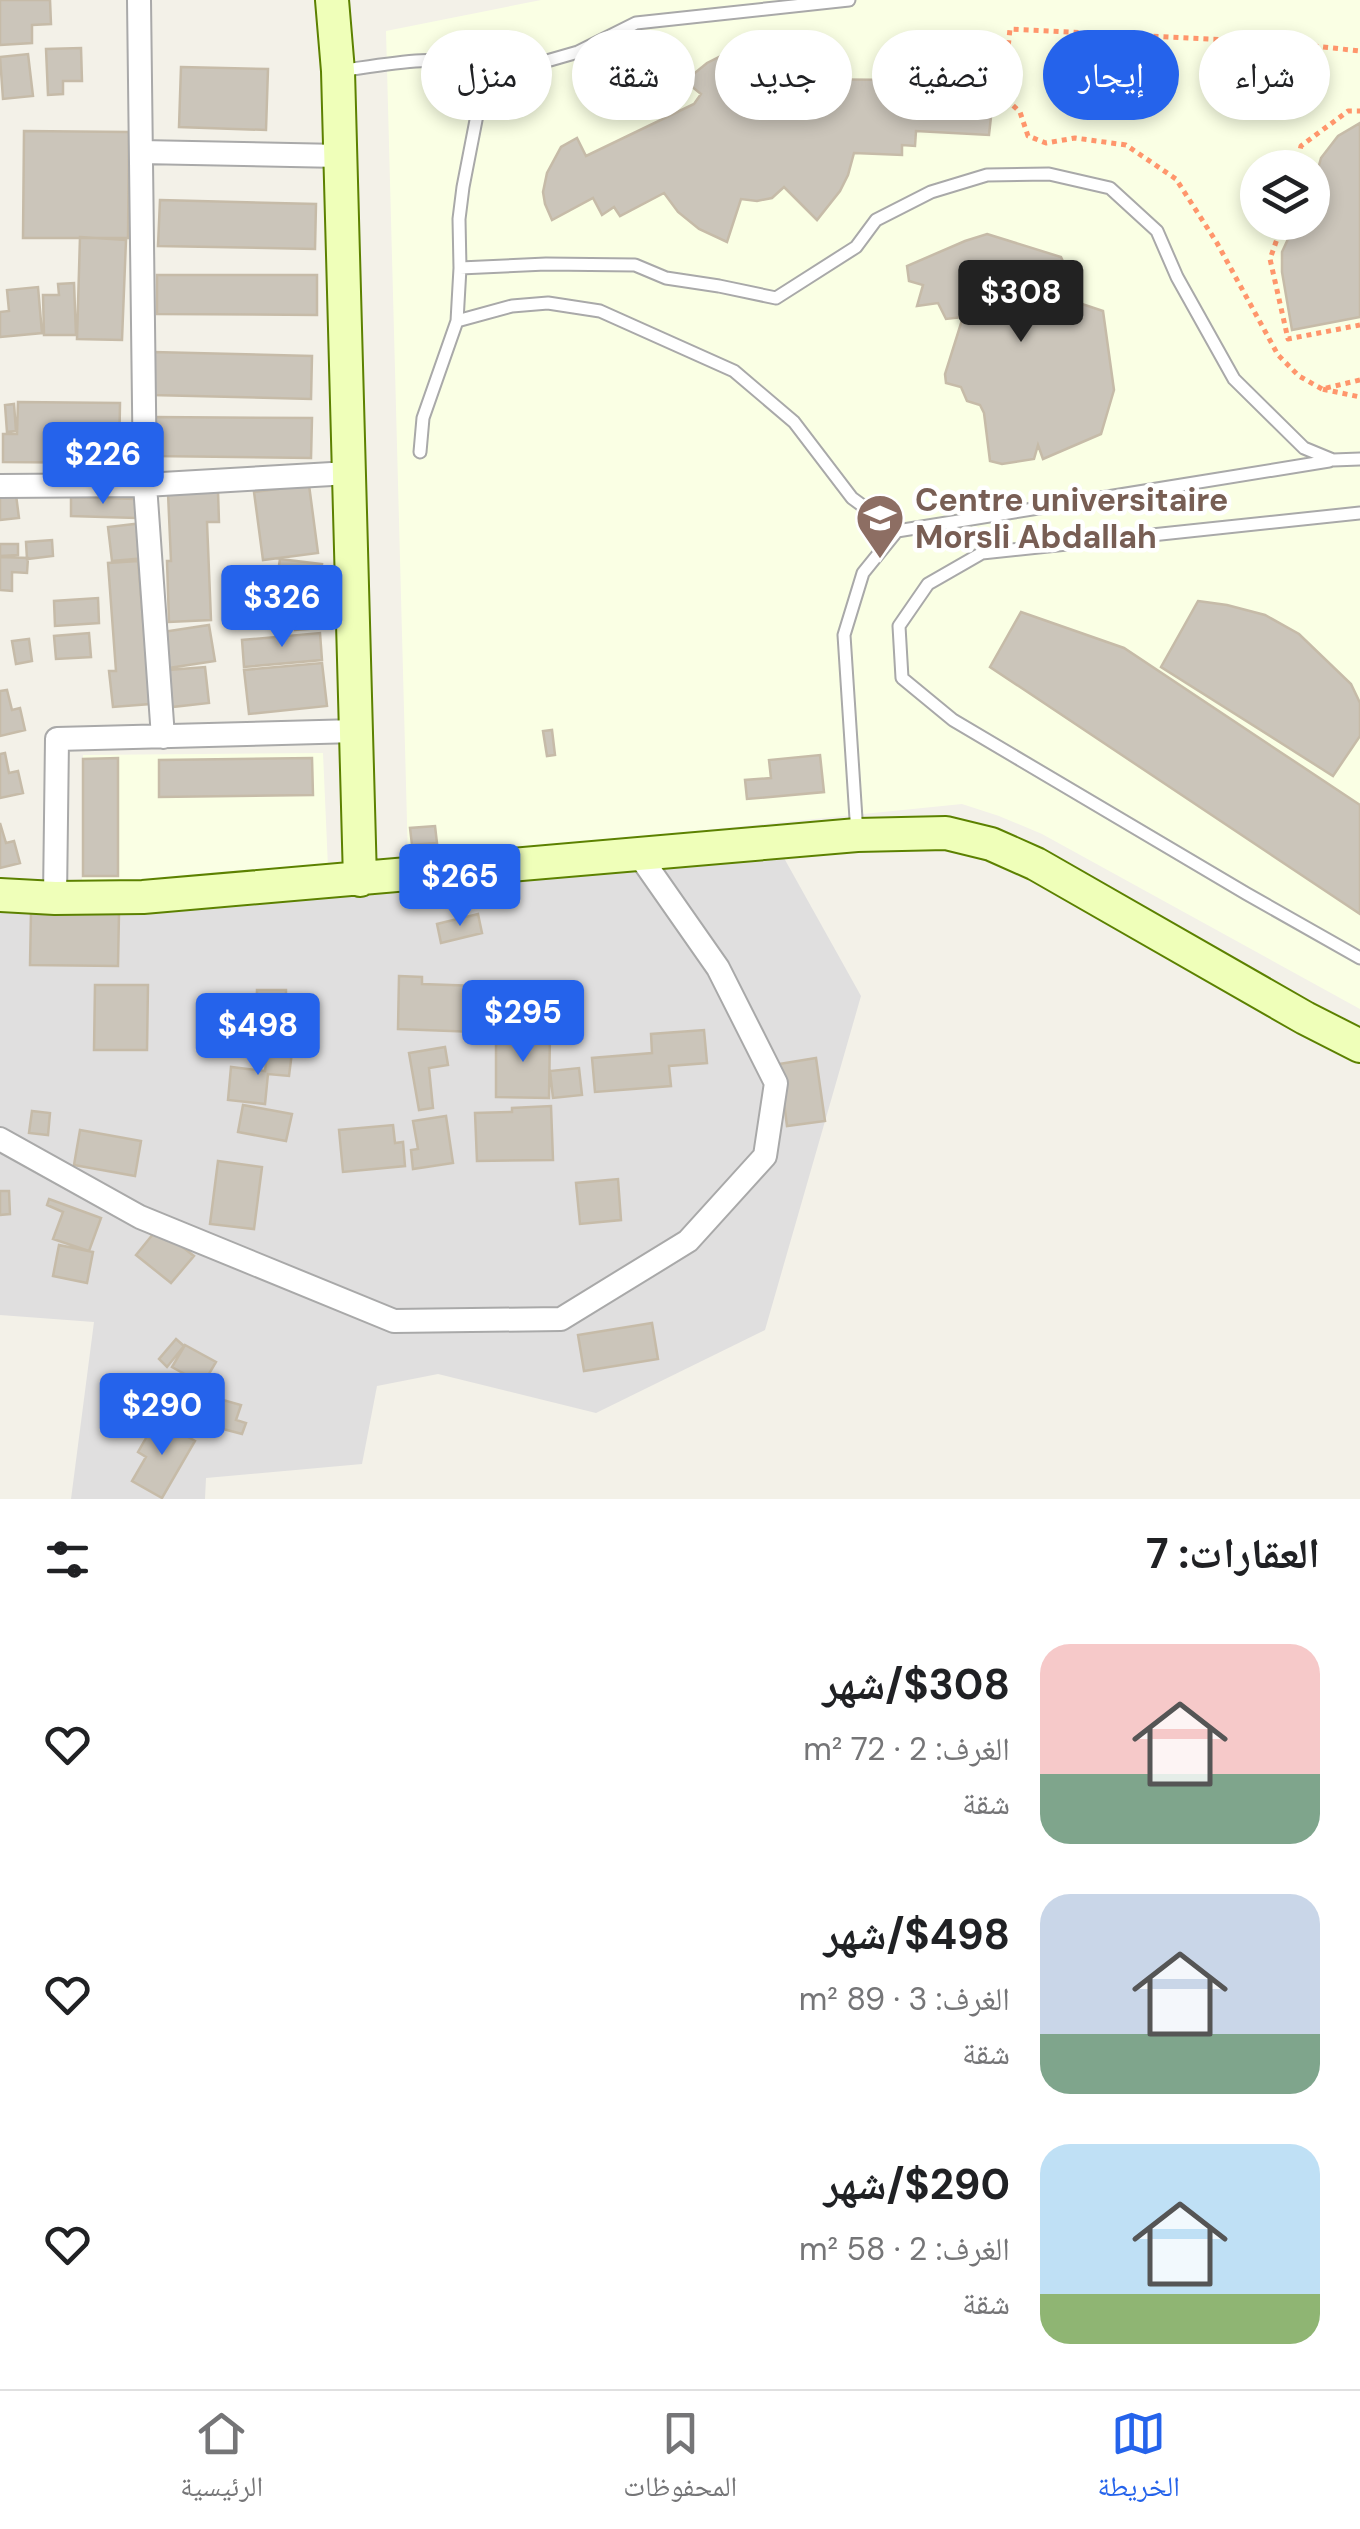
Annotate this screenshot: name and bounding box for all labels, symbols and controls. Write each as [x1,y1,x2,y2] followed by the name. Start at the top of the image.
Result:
[421,30,552,120] chip: منزل
[572,30,695,120] chip: شقة
[715,30,852,120] chip: جديد
[872,30,1023,120] chip: تصفية
[1043,30,1179,120] chip: إيجار
[1199,30,1330,120] chip: شراء
[1240,150,1330,240] map controls
[1240,150,1330,240] button: layers
[962,260,1080,345] pin: $308
[980,271,1062,313] text: $308
[44,422,162,507] pin: $226
[65,433,141,475] text: $226
[915,479,1228,558] place label: Centre universitaire Morsli Abdallah
[854,492,906,560] school or university icon: Centre universitaire Morsli Abdallah
[223,565,341,650] pin: $326
[243,576,321,618] text: $326
[401,844,519,929] pin: $265
[421,855,499,897] text: $265
[464,980,582,1065] pin: $295
[484,991,562,1033] text: $295
[199,993,317,1078] pin: $498
[218,1004,298,1046] text: $498
[103,1373,221,1458] pin: $290
[122,1384,202,1426] text: $290
[1146,1526,1320,1581] text: العقارات: 7
[40,1532,95,1587] icon: filters
[823,1657,1010,1712] text: $308/شهر
[1120,1684,1240,1804] icon: home
[40,1717,95,1772] icon: heart
[803,1728,1010,1770] text: الغرف: 2 · 72 m²
[962,1782,1010,1824] text: شقة
[824,1907,1010,1962] text: $498/شهر
[1120,1934,1240,2054] icon: home
[40,1967,95,2022] icon: heart
[799,1978,1010,2020] text: الغرف: 3 · 89 m²
[962,2032,1010,2074] text: شقة
[824,2157,1010,2212] text: $290/شهر
[1120,2184,1240,2304] icon: home
[40,2217,95,2272] icon: heart
[799,2228,1010,2270] text: الغرف: 2 · 58 m²
[962,2282,1010,2324] text: شقة
[180,2406,263,2514] tab: الرئيسية
[623,2406,737,2514] tab: المحفوظات
[1097,2406,1180,2514] tab: الخريطة

